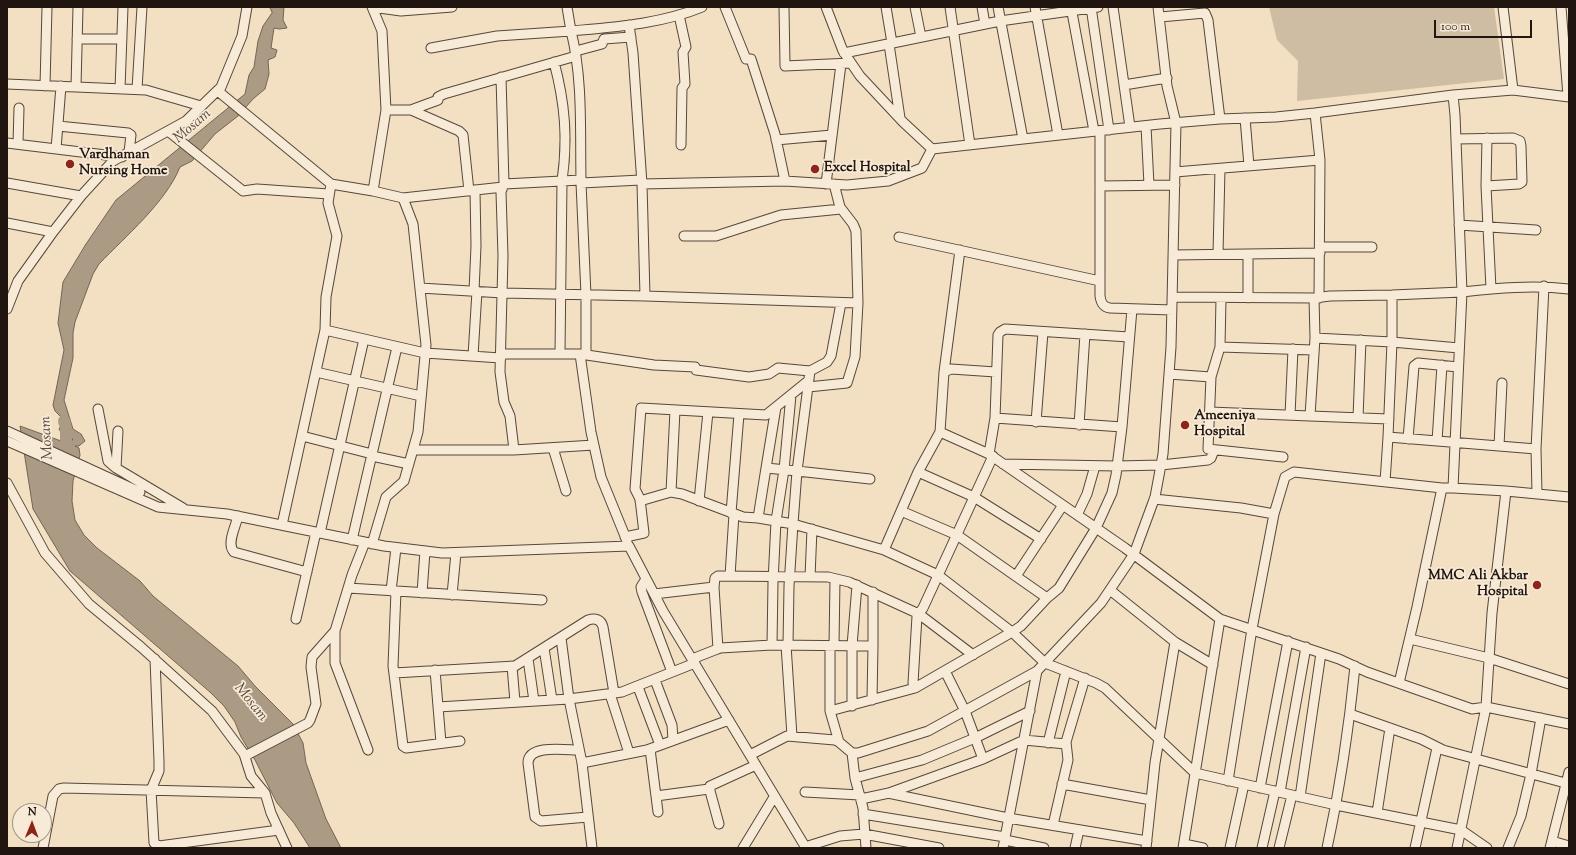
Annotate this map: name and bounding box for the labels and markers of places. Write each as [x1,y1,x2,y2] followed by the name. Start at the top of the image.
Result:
[79,148,168,180] place label: Vardhaman Nursing Home
[64,158,76,170] marker: Vardhaman Nursing Home
[824,161,911,177] place label: Excel Hospital
[809,163,821,175] marker: Excel Hospital
[1194,409,1255,442] place label: Ameeniya Hospital
[1179,419,1191,431] marker: Ameeniya Hospital
[1428,569,1528,602] place label: MMC Ali Akbar Hospital
[1531,579,1543,591] marker: MMC Ali Akbar Hospital

